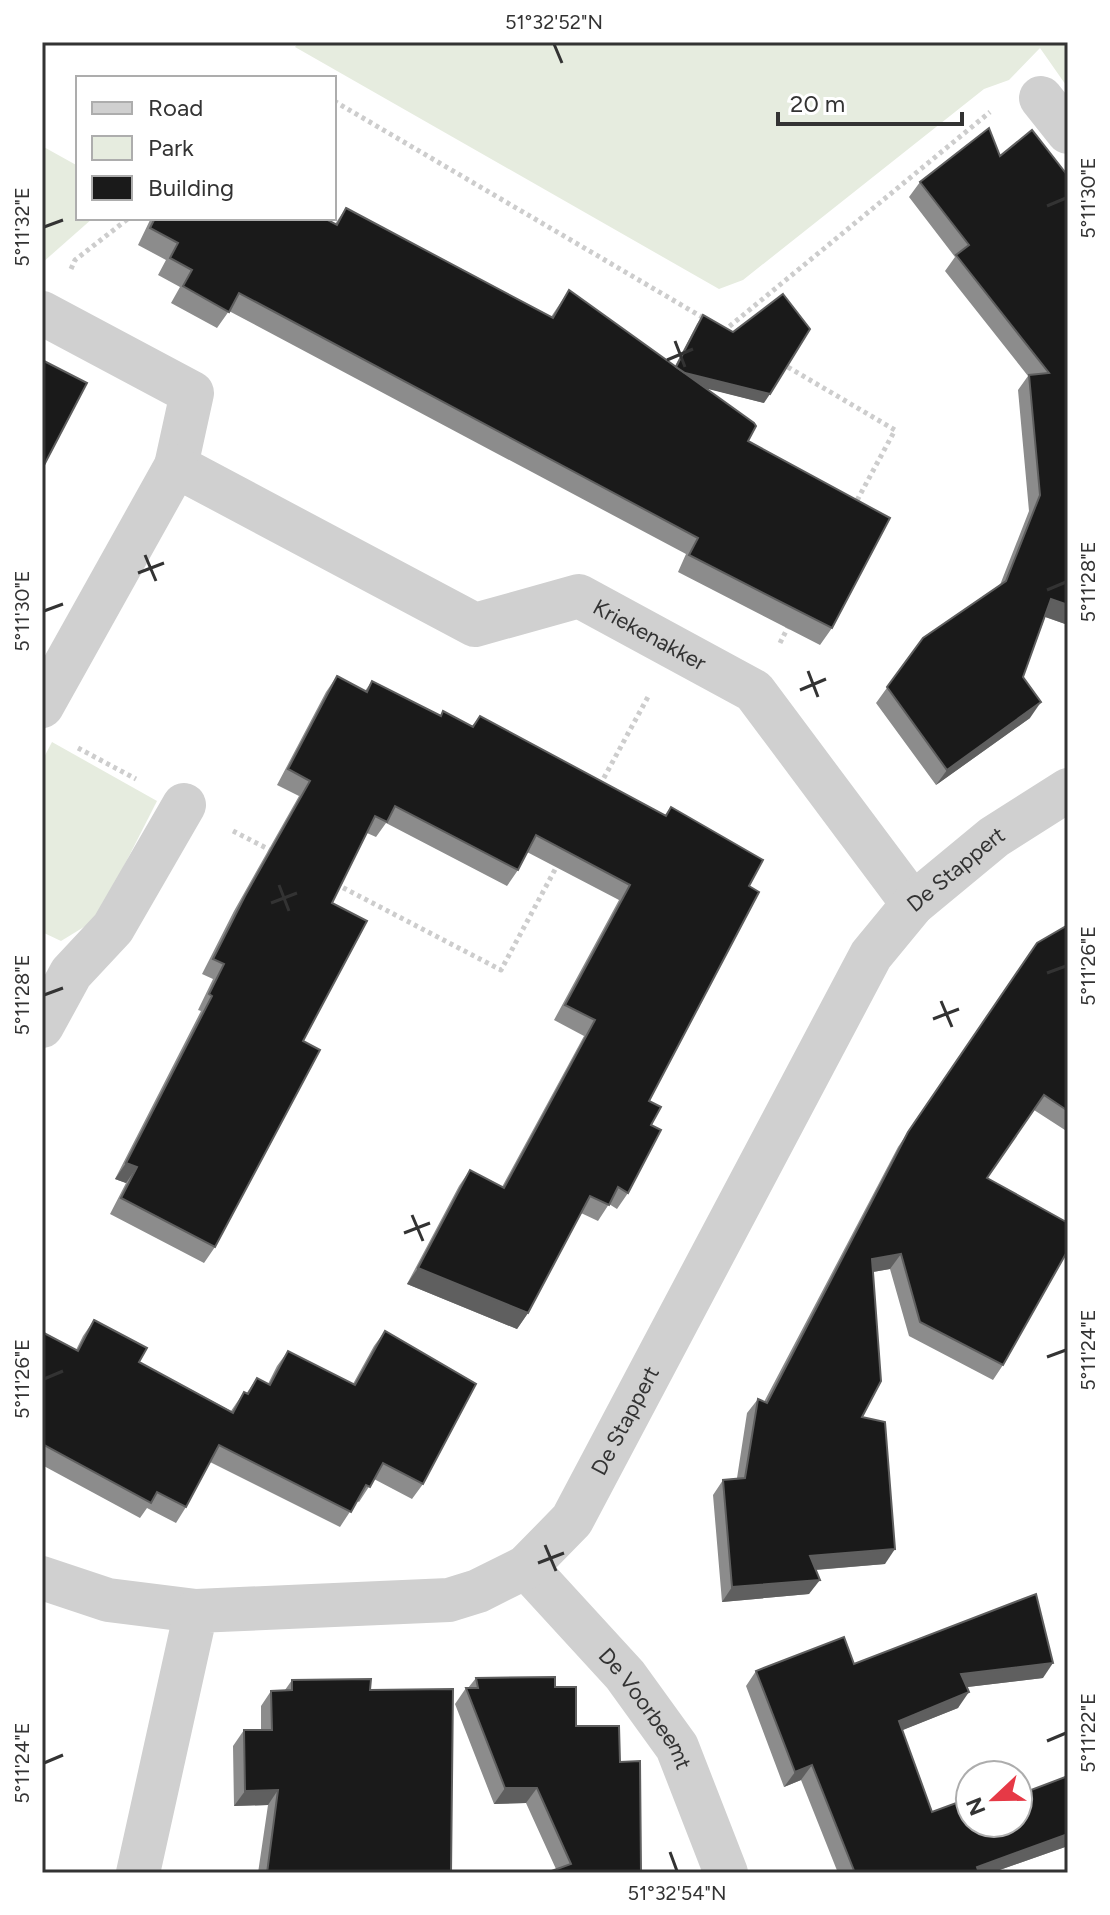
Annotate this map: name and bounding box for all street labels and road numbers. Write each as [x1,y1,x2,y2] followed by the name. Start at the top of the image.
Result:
[589,593,712,676] street label: Kriekenakker
[901,820,1010,917] street label: De Stappert
[585,1361,665,1480] street label: De Stappert
[593,1642,698,1773] street label: De Voorbeemt

